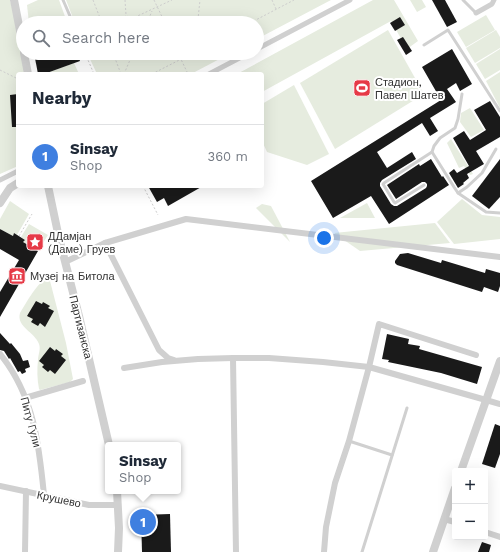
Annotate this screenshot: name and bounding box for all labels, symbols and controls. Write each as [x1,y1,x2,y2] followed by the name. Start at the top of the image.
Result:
[16,16,264,60] search box
[30,27,52,49] icon: search
[62,29,150,47] text: Search here
[375,76,444,102] place label: Стадион, Павел Шатев
[352,78,372,98] sports icon: Стадион, Павел Шатев
[32,88,91,108] text: Nearby
[70,140,118,158] text: Sinsay
[42,149,48,164] text: 1
[208,149,248,164] text: 360 m
[70,158,102,173] text: Shop
[314,228,334,248] your location
[48,230,116,256] place label: ДДамјан (Даме) Груев
[25,232,45,252] place icon: ДДамјан (Даме) Груев
[7,266,27,286] museum icon: Музеј на Битола
[30,270,116,283] place label: Музеј на Битола
[66,294,95,361] street label: Партизанска
[18,396,43,449] street label: Питу Гули
[105,442,181,494] popup
[119,452,167,470] text: Sinsay
[452,468,488,540] map controls
[452,468,488,504] button: +
[119,470,151,485] text: Shop
[36,488,82,510] street label: Крушево
[452,504,488,540] button: −
[130,507,156,537] pin: 1

